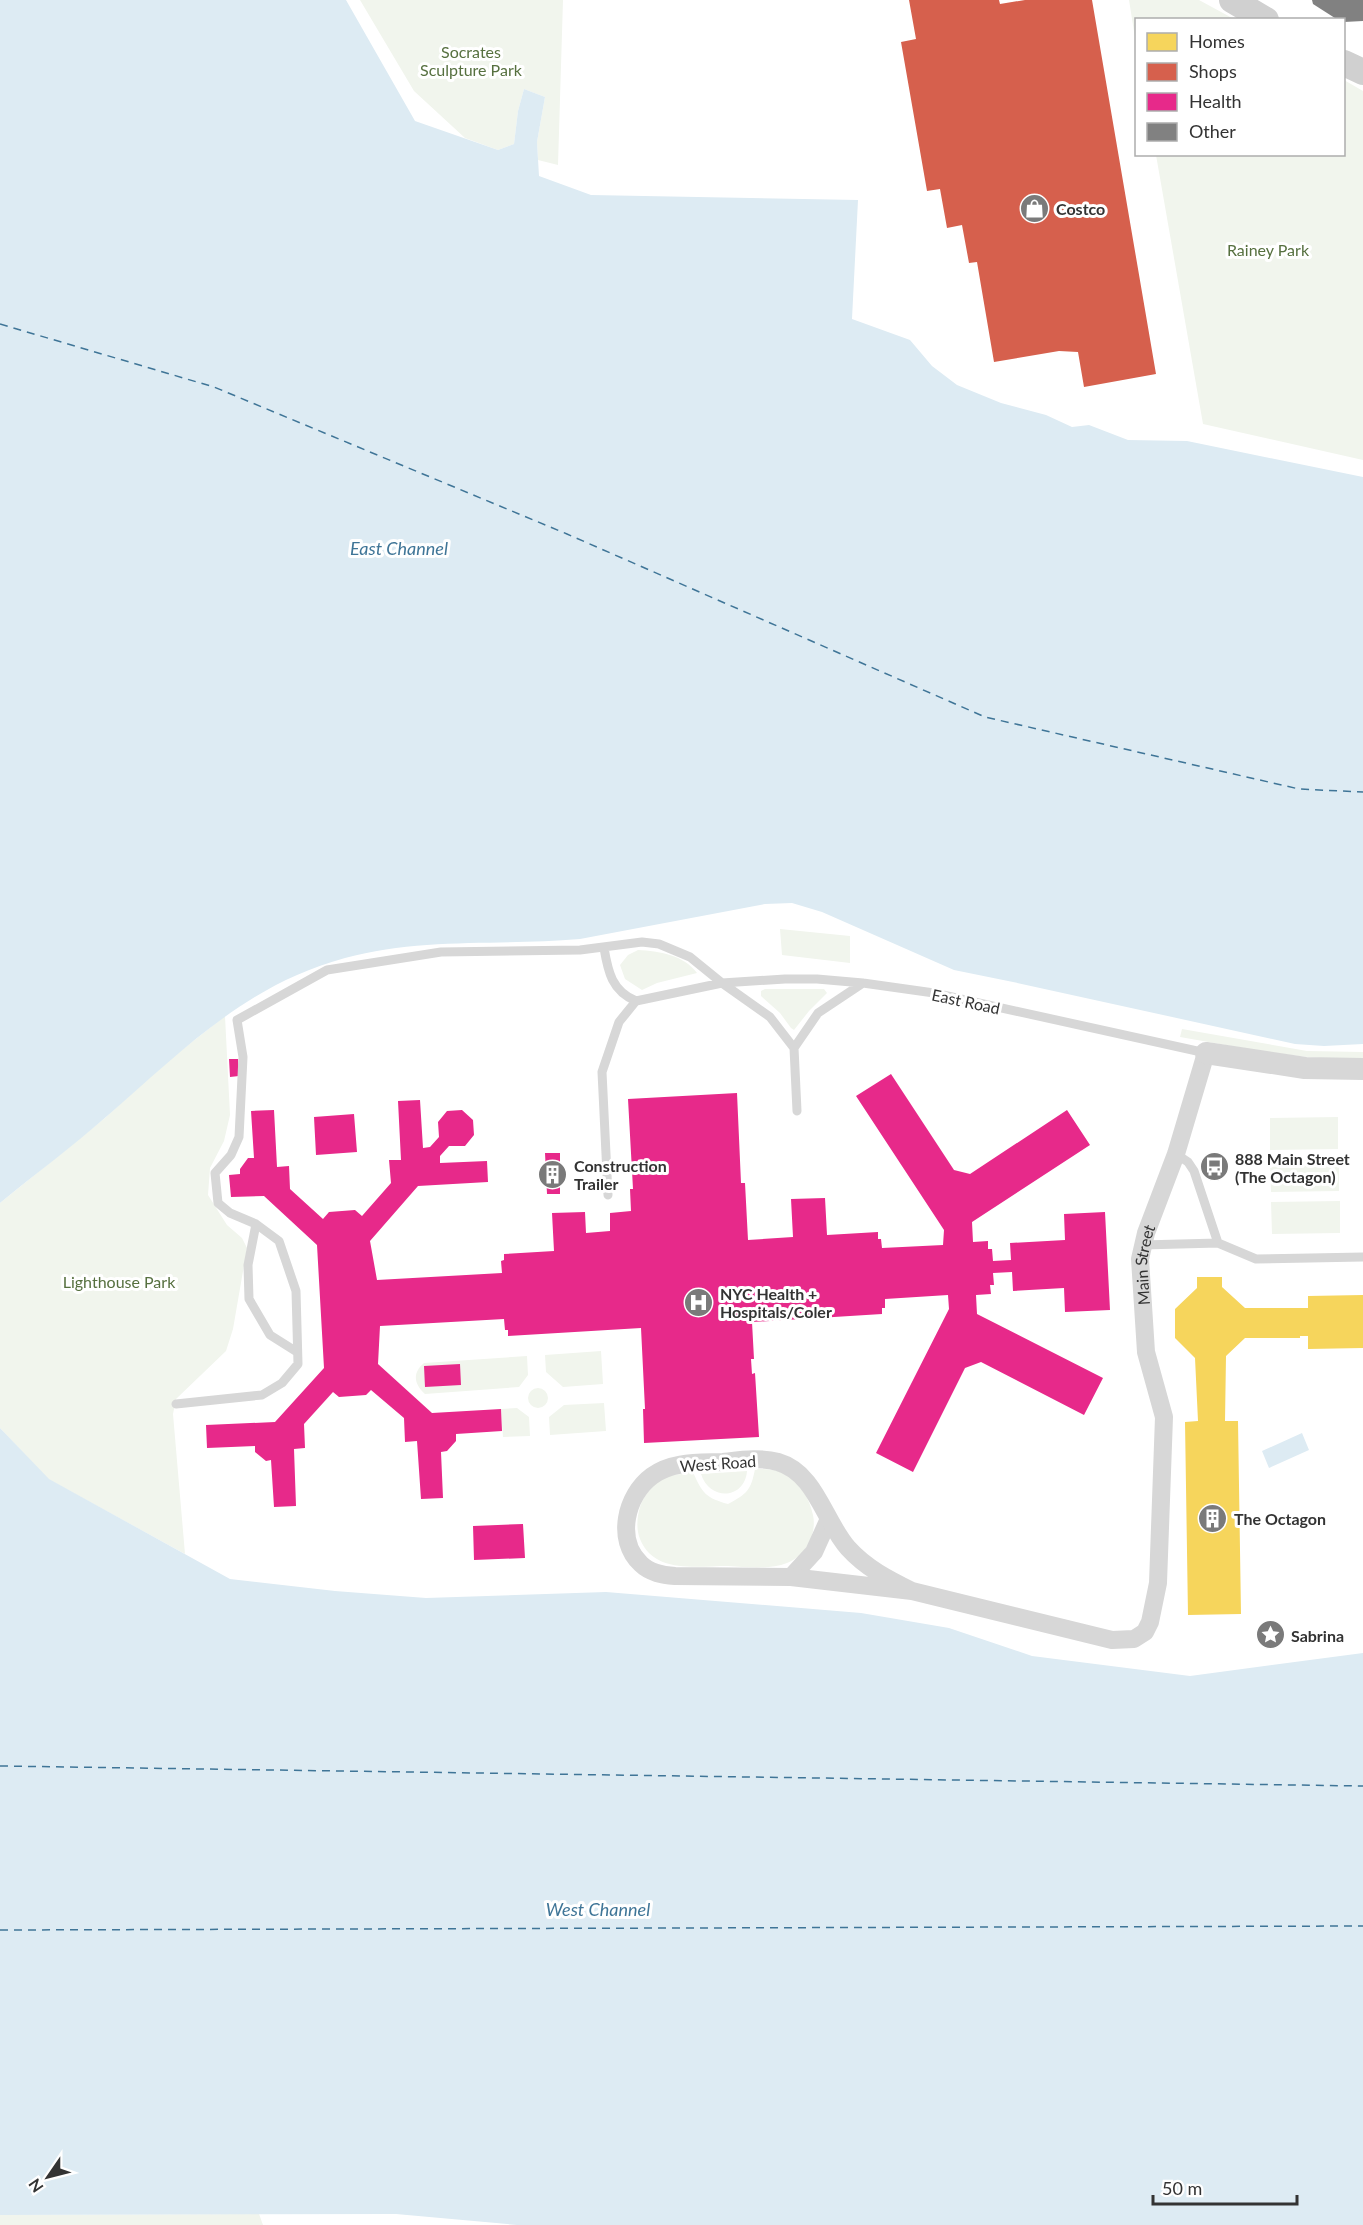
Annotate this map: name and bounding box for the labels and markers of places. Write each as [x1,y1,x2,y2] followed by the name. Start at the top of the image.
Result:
[1019,192,1051,224] shop icon: Costco
[1056,199,1105,218] place label: Costco
[1235,1149,1350,1186] place label: 888 Main Street (The Octagon)
[1198,1151,1230,1183] bus stop icon: 888 Main Street (The Octagon)
[574,1156,667,1193] place label: Construction Trailer
[537,1158,569,1190] building icon: Construction Trailer
[720,1284,832,1321] place label: NYC Health + Hospitals/Coler
[683,1286,715,1318] hospital icon: NYC Health + Hospitals/Coler
[1197,1502,1229,1534] building icon: The Octagon
[1234,1509,1326,1528] place label: The Octagon
[1254,1619,1286,1651] place icon: Sabrina
[1291,1626,1344,1645] place label: Sabrina

